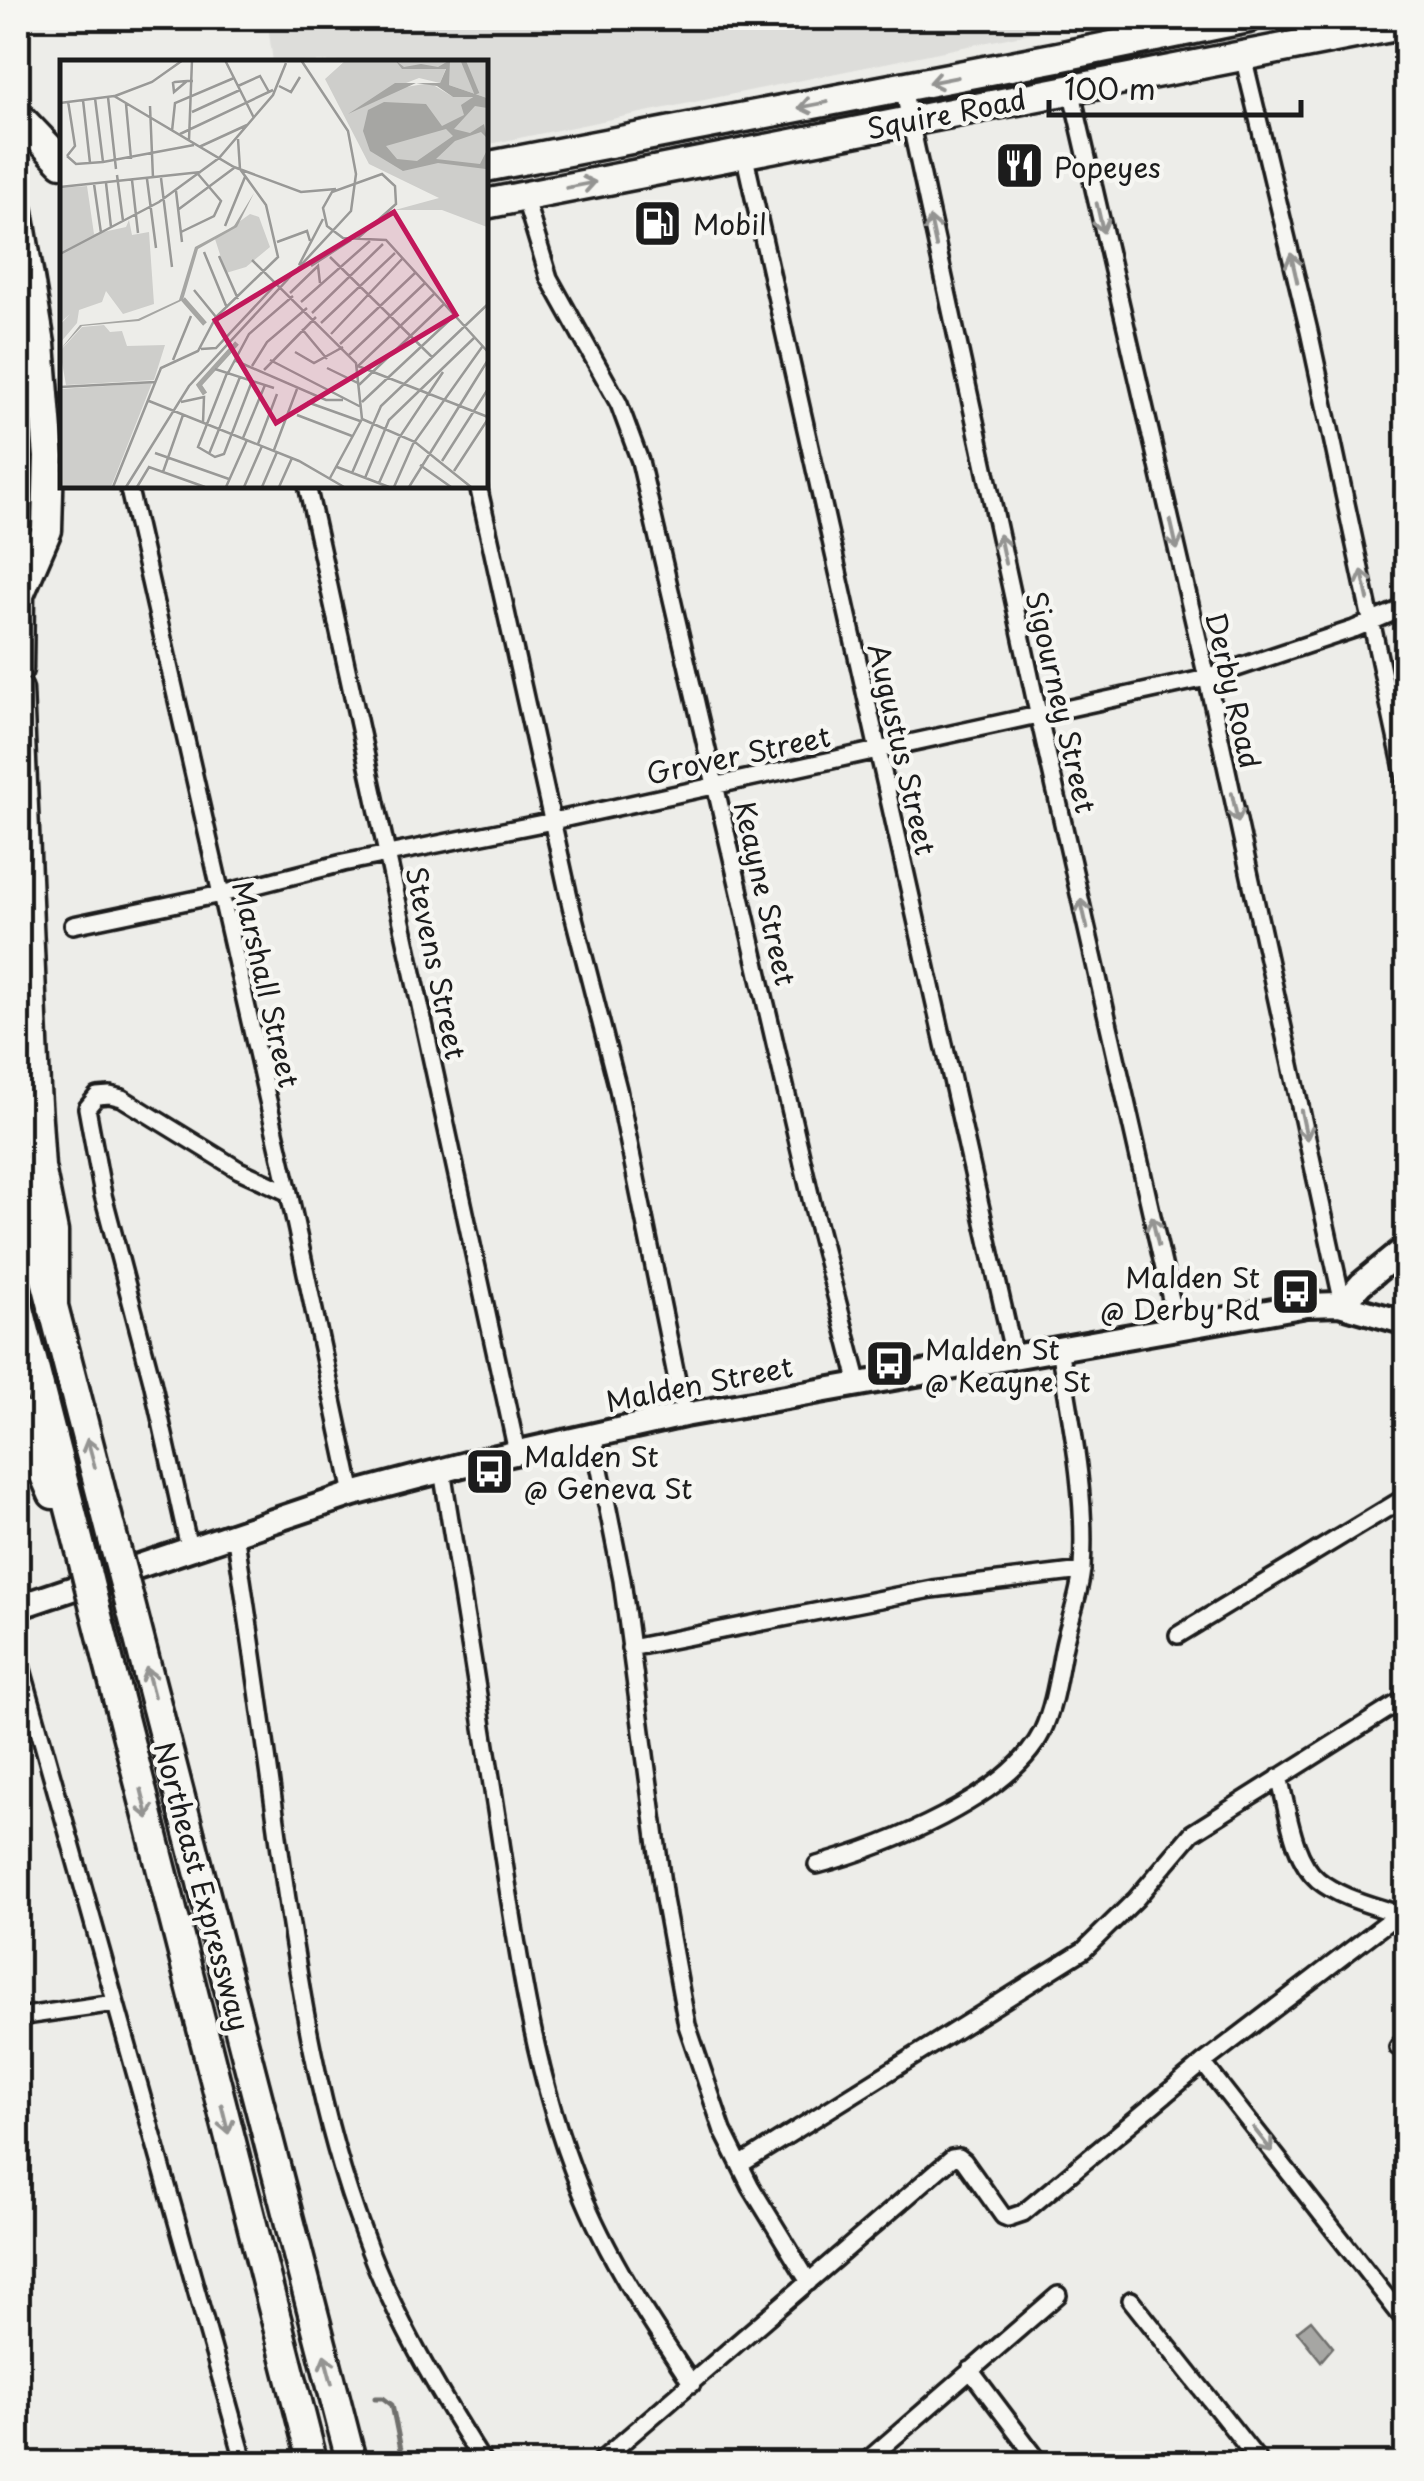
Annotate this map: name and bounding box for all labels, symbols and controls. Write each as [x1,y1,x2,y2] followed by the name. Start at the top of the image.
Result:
[1049,55,1302,117] scale bar
[60,60,488,488] inset map
[1064,65,1156,110] text: 100 m
[927,71,960,90] one-way arrow
[863,76,1029,150] street label: Squire Road
[797,96,829,115] one-way arrow
[993,140,1045,192] restaurant icon: Popeyes
[1054,145,1161,188] place label: Popeyes
[564,175,596,194] one-way arrow
[632,197,684,249] fuel station icon: Mobil
[1092,201,1110,233] one-way arrow
[693,202,767,245] place label: Mobil
[922,217,941,249] one-way arrow
[1283,253,1302,284] one-way arrow
[1165,518,1184,550] one-way arrow
[992,534,1011,566] one-way arrow
[1355,570,1373,602] one-way arrow
[1016,587,1108,817] street label: Sigourney Street
[1195,608,1273,772] street label: Derby Road
[858,639,948,859] street label: Augustus Street
[642,714,834,794] street label: Grover Street
[1227,791,1245,823] one-way arrow
[724,796,808,990] street label: Keayne Street
[396,863,478,1063] street label: Stevens Street
[222,876,312,1092] street label: Marshall Street
[1074,899,1092,931] one-way arrow
[1296,1108,1314,1140] one-way arrow
[1145,1216,1163,1248] one-way arrow
[1101,1255,1260,1330] place label: Malden St @ Derby Rd
[1269,1266,1321,1318] bus stop icon: Malden St @ Derby Rd
[925,1327,1091,1402] place label: Malden St @ Keayne St
[864,1338,916,1390] bus stop icon: Malden St @ Keayne St
[602,1344,796,1422] street label: Malden Street
[524,1434,692,1509] place label: Malden St @ Geneva St
[81,1438,99,1470] one-way arrow
[463,1445,515,1497] bus stop icon: Malden St @ Geneva St
[139,1667,158,1698] one-way arrow
[144,1737,262,2035] street label: Northeast Expressway
[137,1788,156,1819] one-way arrow
[217,2103,236,2134] one-way arrow
[1252,2126,1274,2152] one-way arrow
[317,2354,336,2385] one-way arrow

